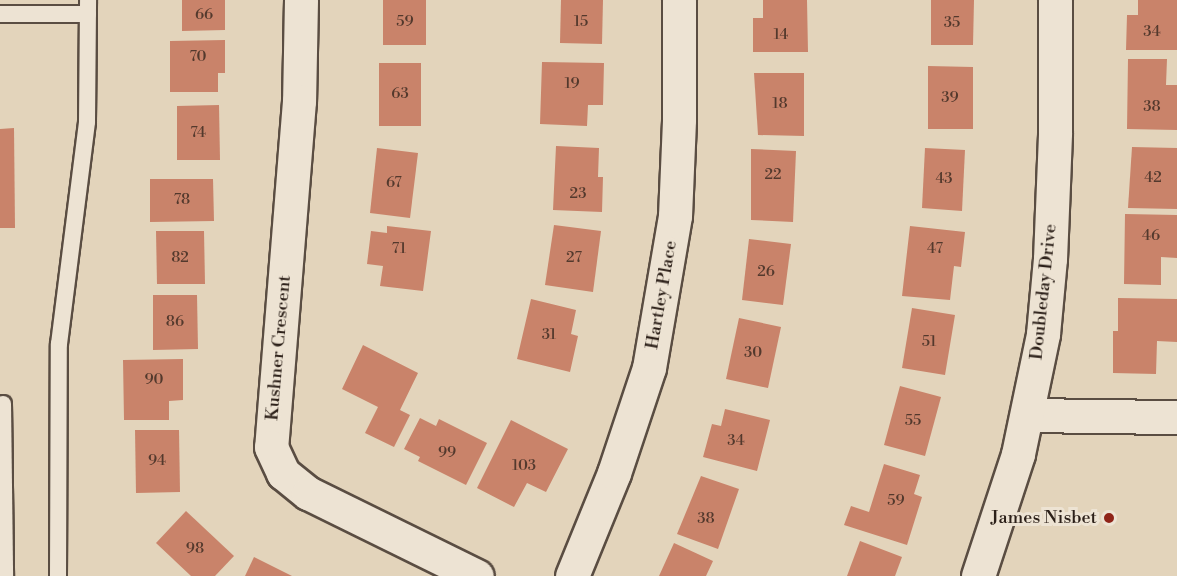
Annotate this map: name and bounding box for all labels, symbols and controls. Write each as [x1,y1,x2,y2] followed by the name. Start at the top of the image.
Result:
[195,6,213,24] house number: 66
[396,13,414,31] house number: 59
[574,13,588,31] house number: 15
[944,14,960,32] house number: 35
[1143,23,1161,41] house number: 34
[774,26,788,44] house number: 14
[189,48,207,66] house number: 70
[564,75,580,93] house number: 19
[391,85,409,103] house number: 63
[941,89,959,107] house number: 39
[772,95,788,113] house number: 18
[1143,98,1161,116] house number: 38
[190,124,206,142] house number: 74
[764,166,782,184] house number: 22
[1144,169,1162,187] house number: 42
[935,170,953,188] house number: 43
[386,174,402,192] house number: 67
[570,185,586,203] house number: 23
[174,191,190,209] house number: 78
[1026,223,1062,361] street label: Doubleday Drive
[1142,227,1160,245] house number: 46
[642,239,682,351] street label: Hartley Place
[392,240,406,258] house number: 71
[927,240,943,258] house number: 47
[171,249,189,267] house number: 82
[566,249,582,267] house number: 27
[757,263,775,281] house number: 26
[262,274,296,422] street label: Kushner Crescent
[166,313,184,331] house number: 86
[542,326,556,344] house number: 31
[922,333,936,351] house number: 51
[744,344,762,362] house number: 30
[144,371,164,389] house number: 90
[905,412,921,430] house number: 55
[727,432,745,450] house number: 34
[438,444,456,462] house number: 99
[148,452,166,470] house number: 94
[512,457,536,475] house number: 103
[887,492,905,510] house number: 59
[991,507,1097,529] place label: James Nisbet
[697,510,715,528] house number: 38
[1102,511,1116,525] marker: James Nisbet
[186,540,204,558] house number: 98

